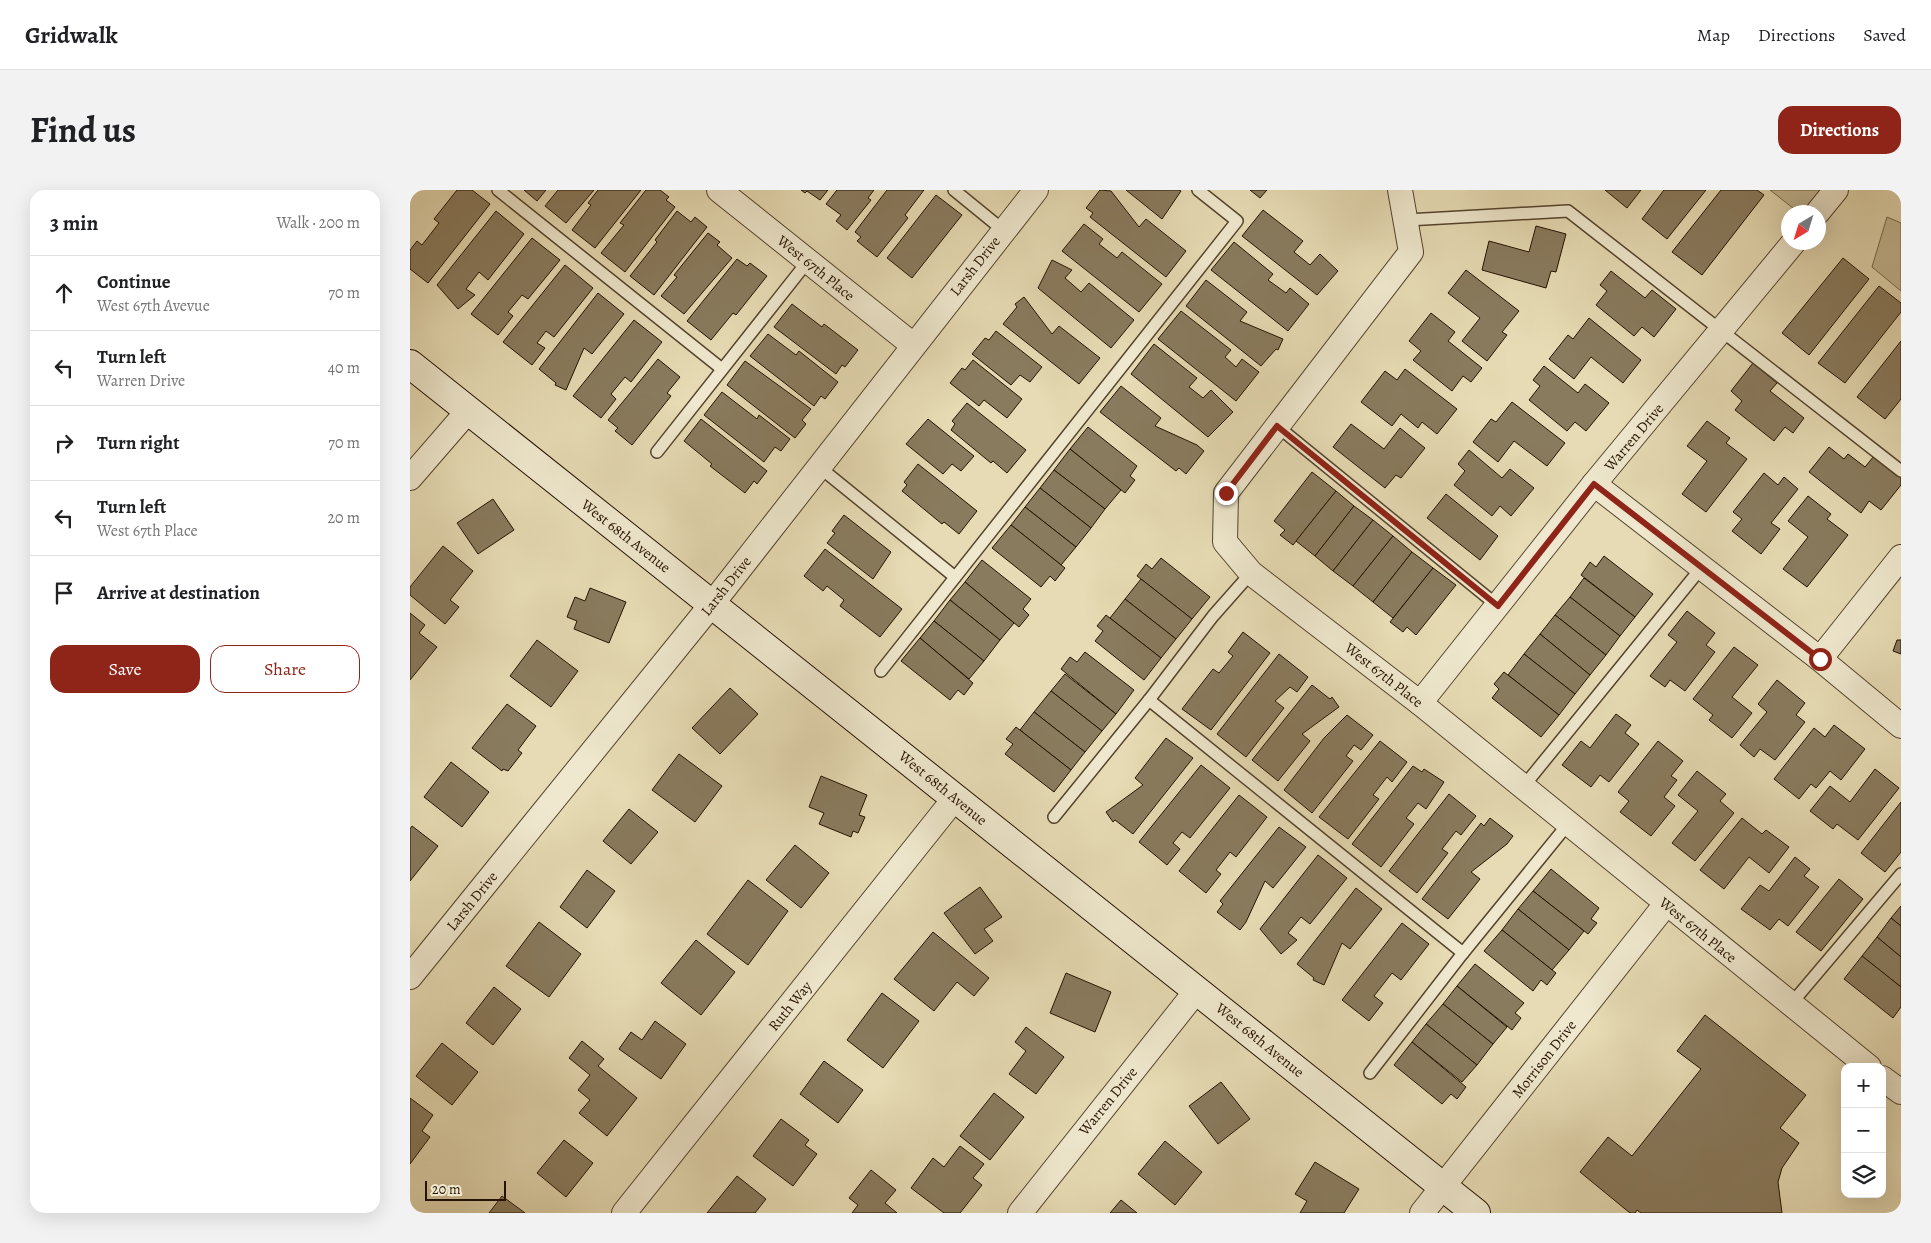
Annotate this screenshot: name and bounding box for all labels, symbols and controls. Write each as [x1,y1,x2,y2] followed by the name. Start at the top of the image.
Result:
[25,19,118,51] text: Gridwalk
[1697,23,1730,47] text: Map
[1758,23,1835,47] text: Directions
[1863,23,1906,47] text: Saved
[30,106,136,154] text: Find us
[1778,106,1901,154] button: Directions
[1781,205,1826,250] north arrow
[50,209,98,237] text: 3 min
[276,212,360,234] text: Walk · 200 m
[772,230,859,306] street label: West 67th Place
[945,232,1005,300] street label: Larsh Drive
[97,269,171,295] text: Continue
[50,279,78,307] icon: ahead
[328,282,360,304] text: 70 m
[97,295,210,317] text: West 67th Avevue
[97,344,166,370] text: Turn left
[50,354,78,382] icon: left
[328,357,360,379] text: 40 m
[97,370,185,392] text: Warren Drive
[1599,399,1668,476] street label: Warren Drive
[50,429,78,457] icon: right
[97,430,179,456] text: Turn right
[328,432,360,454] text: 70 m
[1215,482,1238,505] route end
[97,494,166,520] text: Turn left
[576,494,675,577] street label: West 68th Avenue
[50,504,78,532] icon: left
[327,507,360,529] text: 20 m
[97,520,198,542] text: West 67th Place
[696,552,756,620] street label: Larsh Drive
[50,579,78,607] icon: arrive
[97,580,260,606] text: Arrive at destination
[1340,637,1428,712] street label: West 67th Place
[50,645,200,693] button: Save
[210,645,360,693] button: Share
[1809,648,1832,671] route start
[894,746,992,830] street label: West 68th Avenue
[442,867,502,935] street label: Larsh Drive
[1654,892,1741,968] street label: West 67th Place
[764,977,817,1035] street label: Ruth Way
[1211,998,1309,1082] street label: West 68th Avenue
[1507,1016,1581,1102] street label: Morrison Drive
[1074,1062,1142,1140] street label: Warren Drive
[1841,1063,1886,1198] map controls
[1841,1063,1886,1108] button: +
[1841,1108,1886,1153] button: −
[1841,1153,1886,1198] button: layers
[425,1178,506,1201] scale bar
[432,1180,461,1199] text: 20 m

